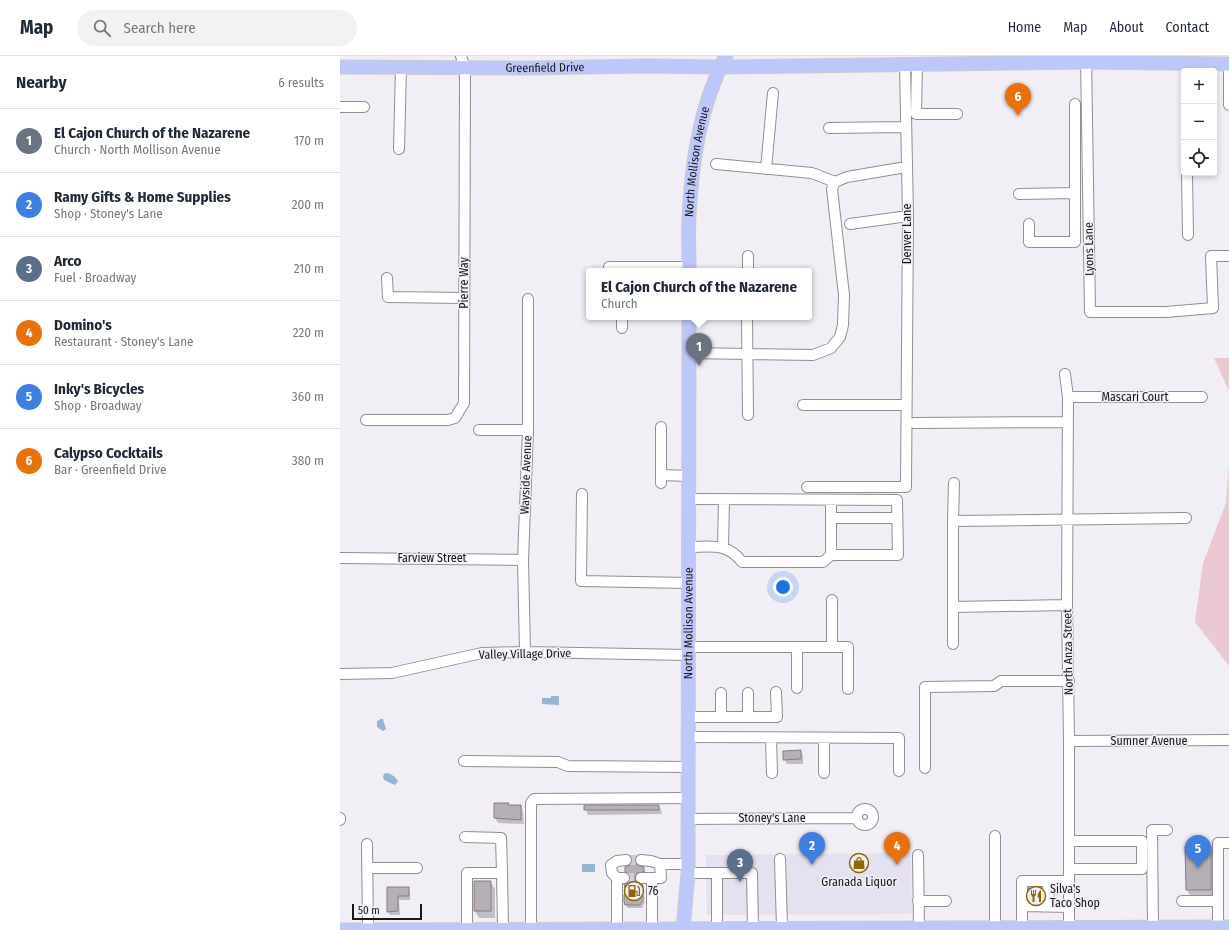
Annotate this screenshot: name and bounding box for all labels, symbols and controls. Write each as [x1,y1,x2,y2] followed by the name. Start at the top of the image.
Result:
[77,10,357,46] search box
[20,16,53,39] text: Map
[91,17,113,39] icon: search
[123,19,196,37] text: Search here
[1008,19,1041,36] text: Home
[1063,19,1087,36] text: Map
[1109,19,1144,36] text: About
[1166,19,1209,36] text: Contact
[505,60,585,75] street label: Greenfield Drive
[1181,68,1217,176] map controls
[1181,68,1217,104] button: +
[16,72,67,93] text: Nearby
[278,75,324,90] text: 6 results
[1005,83,1031,116] pin: 6
[1181,104,1217,140] button: −
[682,105,712,217] street label: North Mollison Avenue
[54,124,250,142] text: El Cajon Church of the Nazarene
[26,133,32,148] text: 1
[294,133,324,148] text: 170 m
[1181,140,1217,176] button: locate
[54,142,221,157] text: Church · North Mollison Avenue
[54,188,231,206] text: Ramy Gifts & Home Supplies
[26,197,32,212] text: 2
[292,197,324,212] text: 200 m
[900,204,914,264] street label: Denver Lane
[54,206,163,221] text: Shop · Stoney's Lane
[1082,222,1096,276] street label: Lyons Lane
[54,252,81,270] text: Arco
[457,257,471,309] street label: Pierre Way
[26,261,32,276] text: 3
[294,261,324,276] text: 210 m
[586,268,812,320] popup
[54,270,136,285] text: Fuel · Broadway
[601,278,797,296] text: El Cajon Church of the Nazarene
[601,296,638,311] text: Church
[54,316,112,334] text: Domino's
[26,325,32,340] text: 4
[293,325,324,340] text: 220 m
[686,333,712,366] pin: 1
[54,334,193,349] text: Restaurant · Stoney's Lane
[54,380,144,398] text: Inky's Bicycles
[26,389,32,404] text: 5
[292,389,324,404] text: 360 m
[1102,390,1169,404] street label: Mascari Court
[54,398,142,413] text: Shop · Broadway
[518,435,534,515] street label: Wayside Avenue
[54,444,163,462] text: Calypso Cocktails
[26,453,32,468] text: 6
[292,453,324,468] text: 380 m
[54,462,166,477] text: Bar · Greenfield Drive
[397,551,467,565] street label: Farview Street
[681,567,696,679] street label: North Mollison Avenue
[773,577,793,597] your location
[1060,609,1076,695] street label: North Anza Street
[479,646,571,662] street label: Valley Village Drive
[1111,734,1187,748] street label: Sumner Avenue
[738,811,806,825] street label: Stoney's Lane
[799,832,825,865] pin: 2
[884,832,910,865] pin: 4
[1185,835,1211,868] pin: 5
[727,849,753,882] pin: 3
[848,852,870,874] shop icon: Granada Liquor
[821,875,898,889] place label: Granada Liquor
[623,880,645,902] fuel station icon: 76
[1050,882,1100,910] place label: Silva's Taco Shop
[648,884,659,898] place label: 76
[1025,885,1047,907] restaurant icon: Silva's Taco Shop
[352,902,422,921] scale bar
[358,904,380,917] text: 50 m

